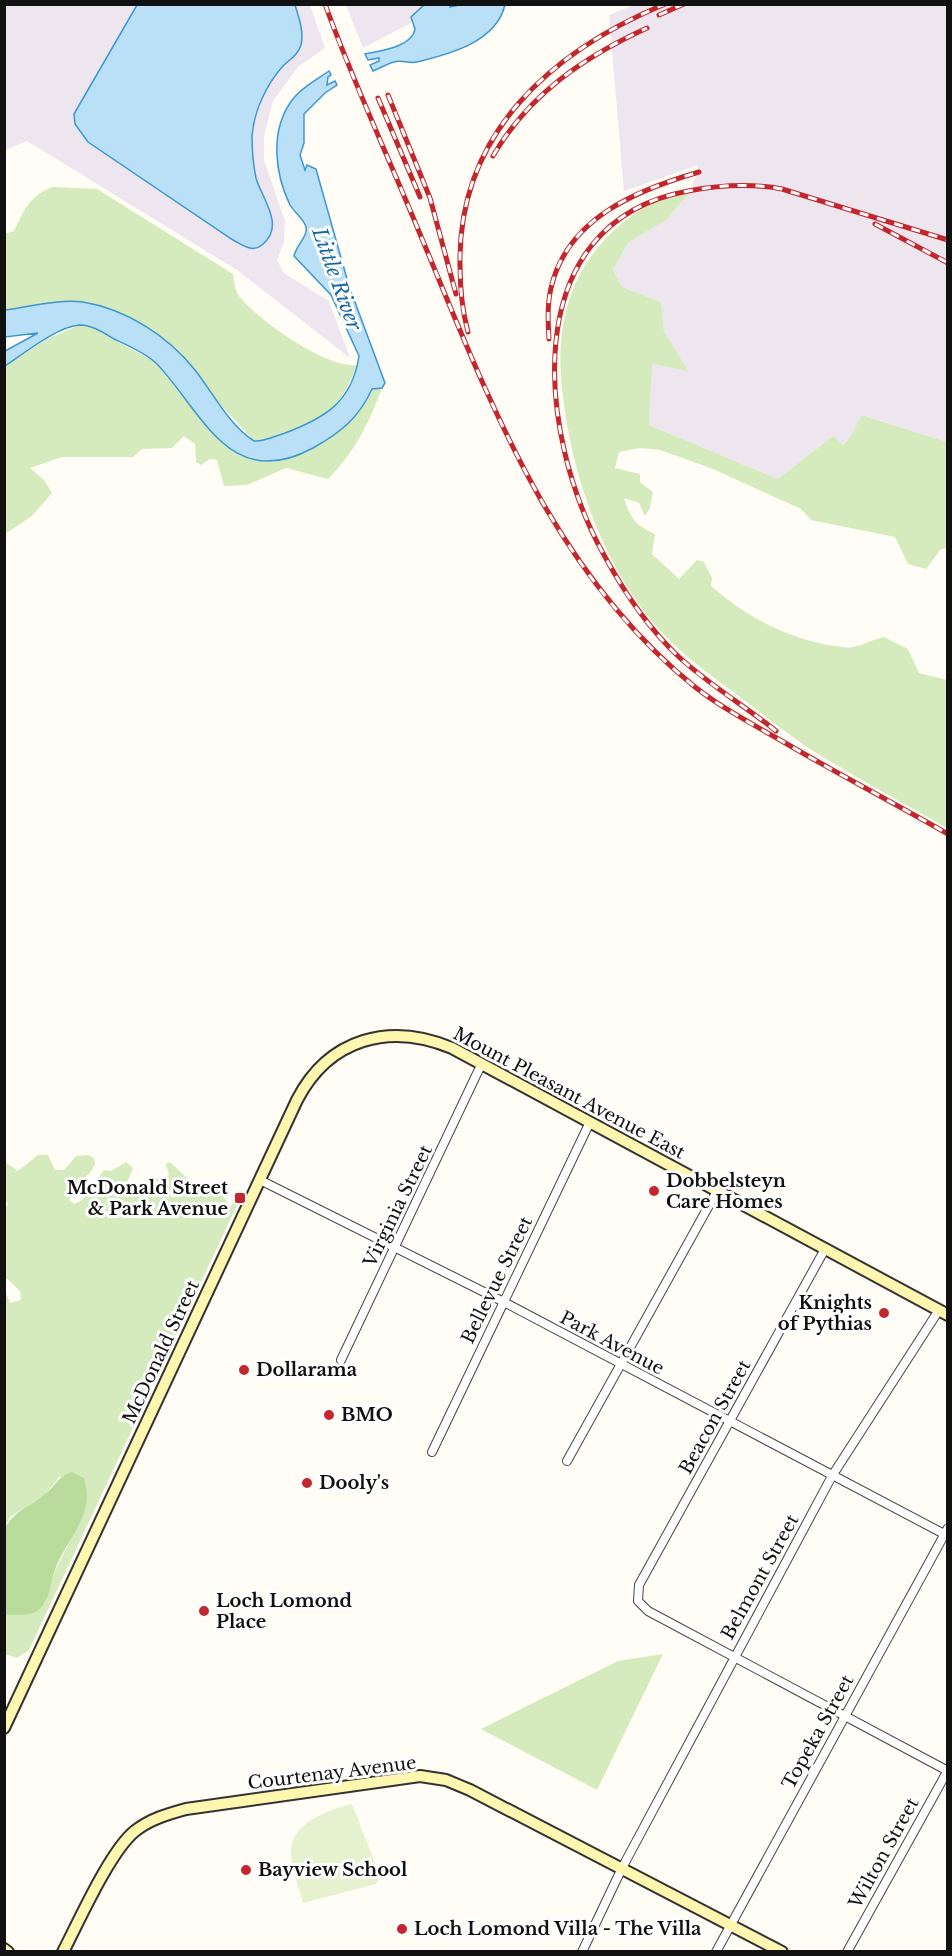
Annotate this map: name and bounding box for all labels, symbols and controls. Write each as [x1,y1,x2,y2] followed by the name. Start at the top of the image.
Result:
[307,223,367,334] water label: Little River
[449,1022,689,1164] street label: Mount Pleasant Avenue East
[358,1141,437,1272] street label: Virginia Street
[666,1170,786,1213] place label: Dobbelsteyn Care Homes
[67,1177,228,1220] place label: McDonald Street & Park Avenue
[647,1184,661,1198] marker: Dobbelsteyn Care Homes
[233,1191,247,1205] marker: McDonald Street & Park Avenue
[457,1213,537,1347] street label: Bellevue Street
[118,1276,204,1427] street label: McDonald Street
[778,1292,872,1335] place label: Knights of Pythias
[556,1306,668,1380] street label: Park Avenue
[877,1306,891,1320] marker: Knights of Pythias
[675,1356,756,1478] street label: Beacon Street
[256,1359,358,1381] place label: Dollarama
[237,1363,251,1377] marker: Dollarama
[341,1404,393,1426] place label: BMO
[322,1408,336,1422] marker: BMO
[319,1472,389,1494] place label: Dooly's
[300,1476,314,1490] marker: Dooly's
[717,1510,804,1643] street label: Belmont Street
[216,1590,353,1633] place label: Loch Lomond Place
[197,1604,211,1618] marker: Loch Lomond Place
[778,1671,858,1793] street label: Topeka Street
[246,1752,418,1794] street label: Courtenay Avenue
[844,1794,924,1913] street label: Wilton Street
[258,1859,408,1881] place label: Bayview School
[239,1863,253,1877] marker: Bayview School
[414,1918,702,1940] place label: Loch Lomond Villa - The Villa
[395,1922,409,1936] marker: Loch Lomond Villa - The Villa

